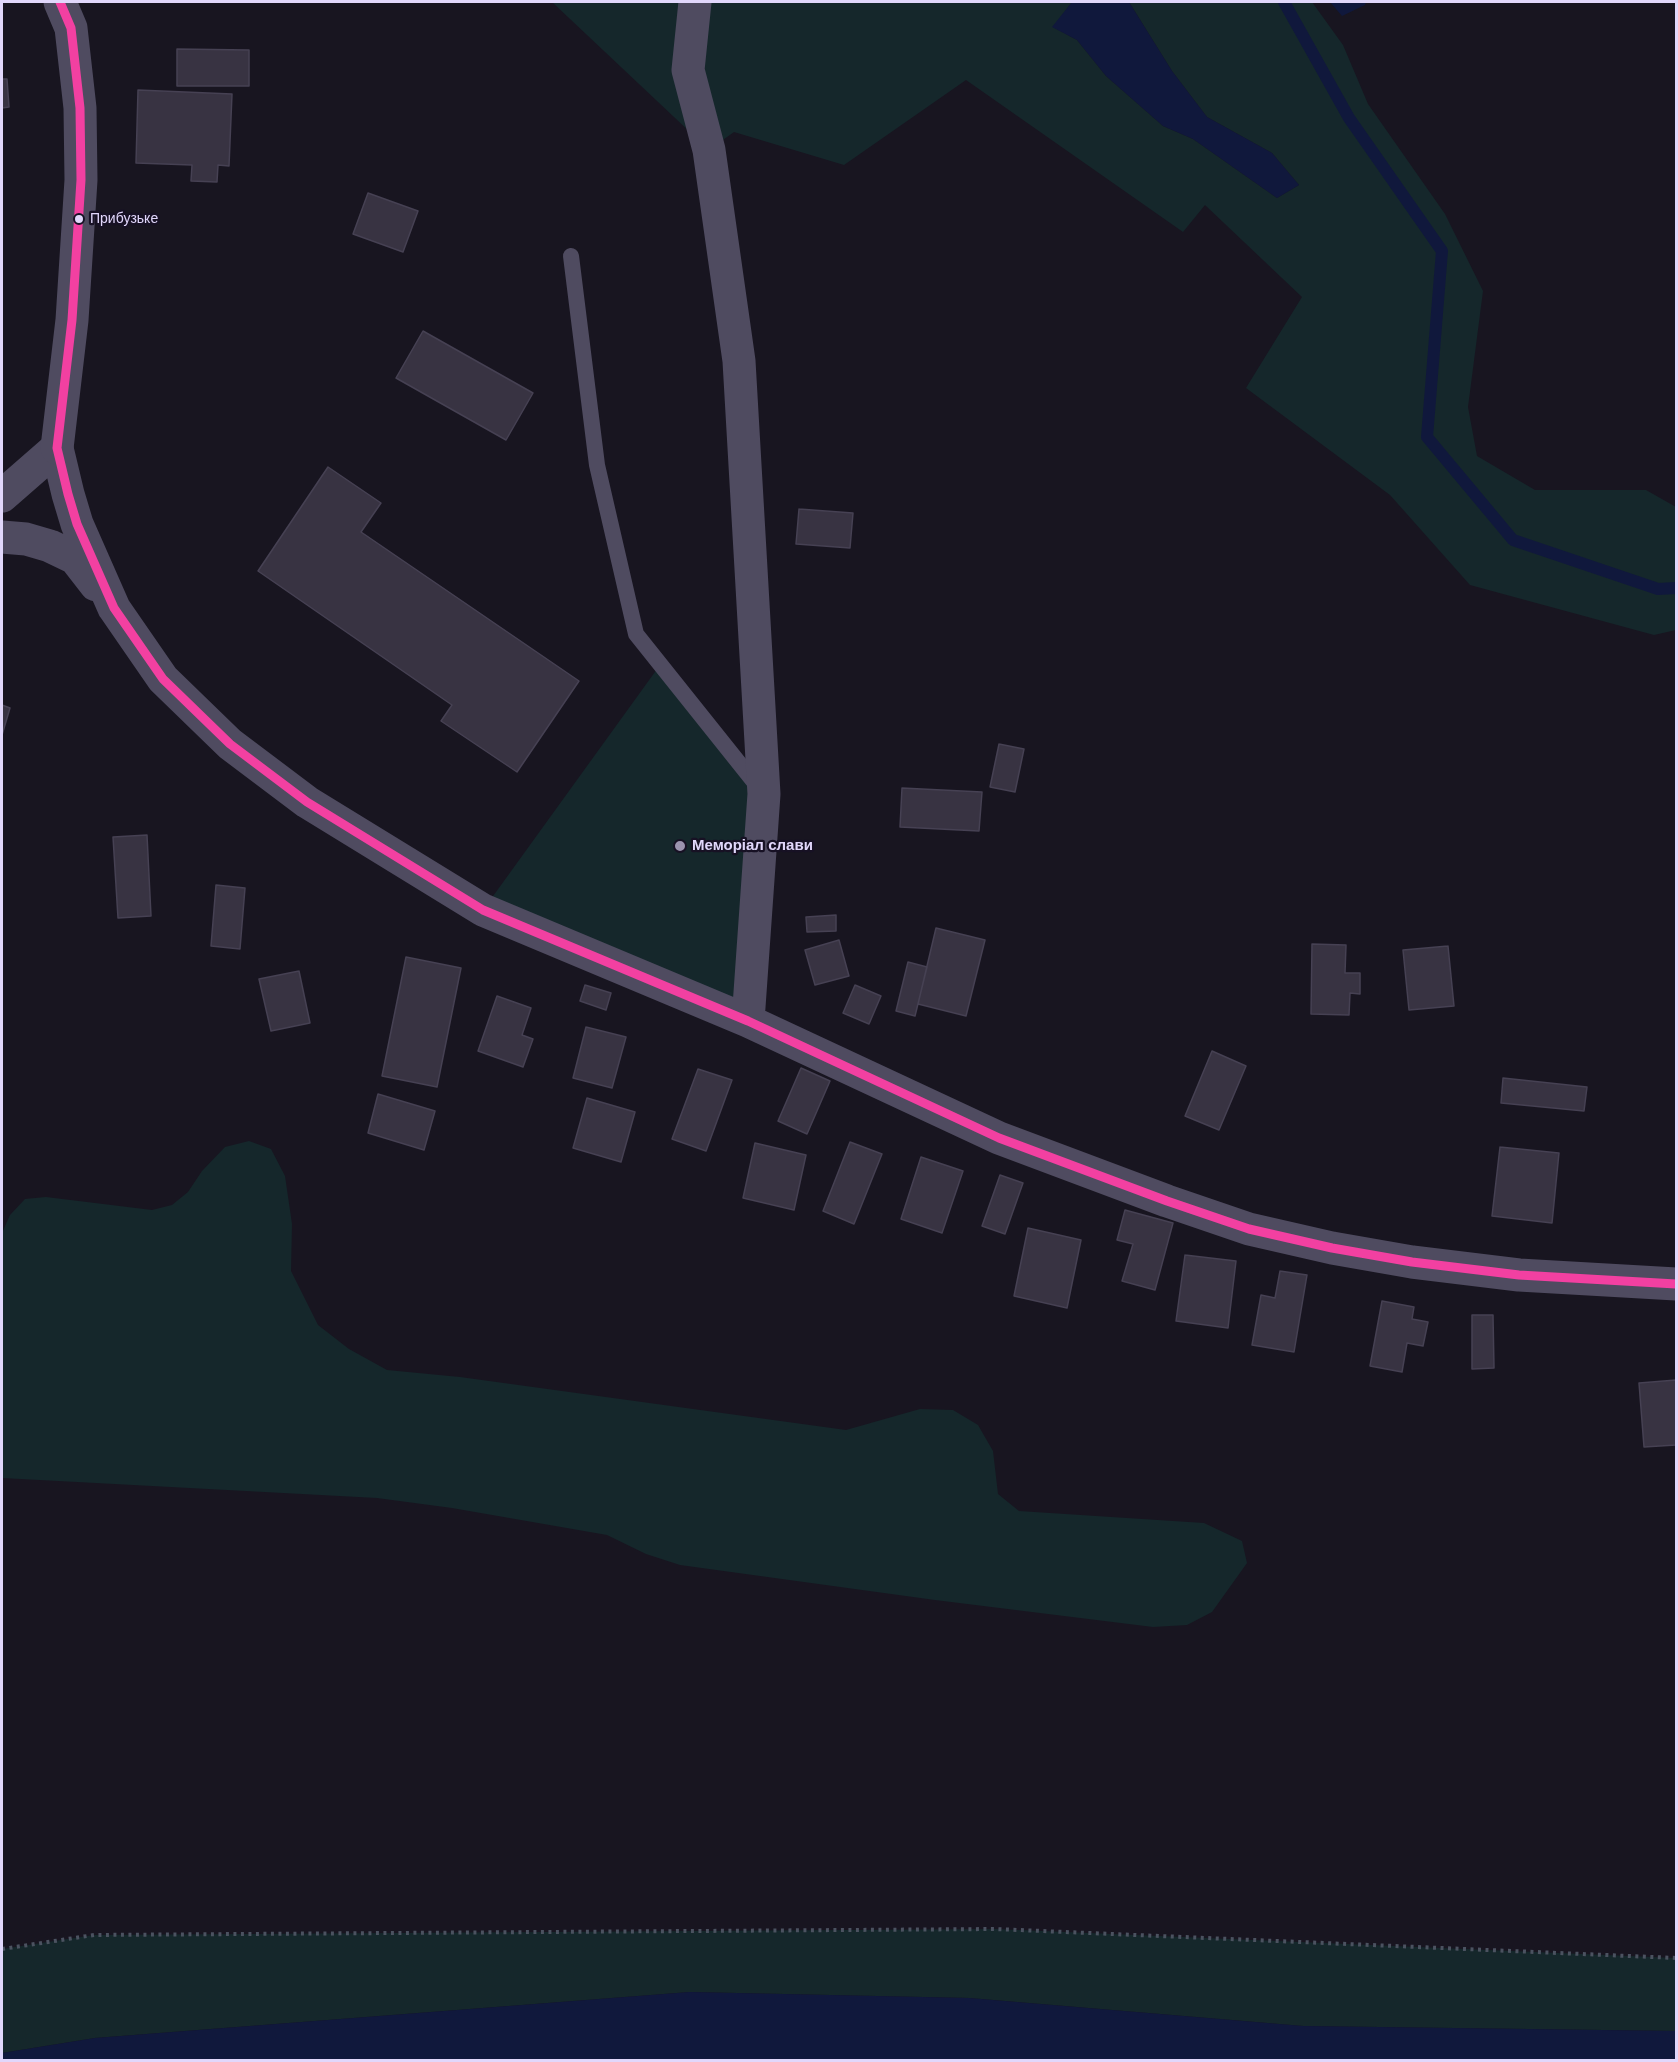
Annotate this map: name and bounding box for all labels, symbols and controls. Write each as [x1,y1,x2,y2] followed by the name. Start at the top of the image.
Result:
[90,211,158,227] place label: Прибузьке
[73,213,85,225] marker: Прибузьке
[692,837,813,855] place label: Меморіал слави
[673,839,687,853] marker: Меморіал слави

